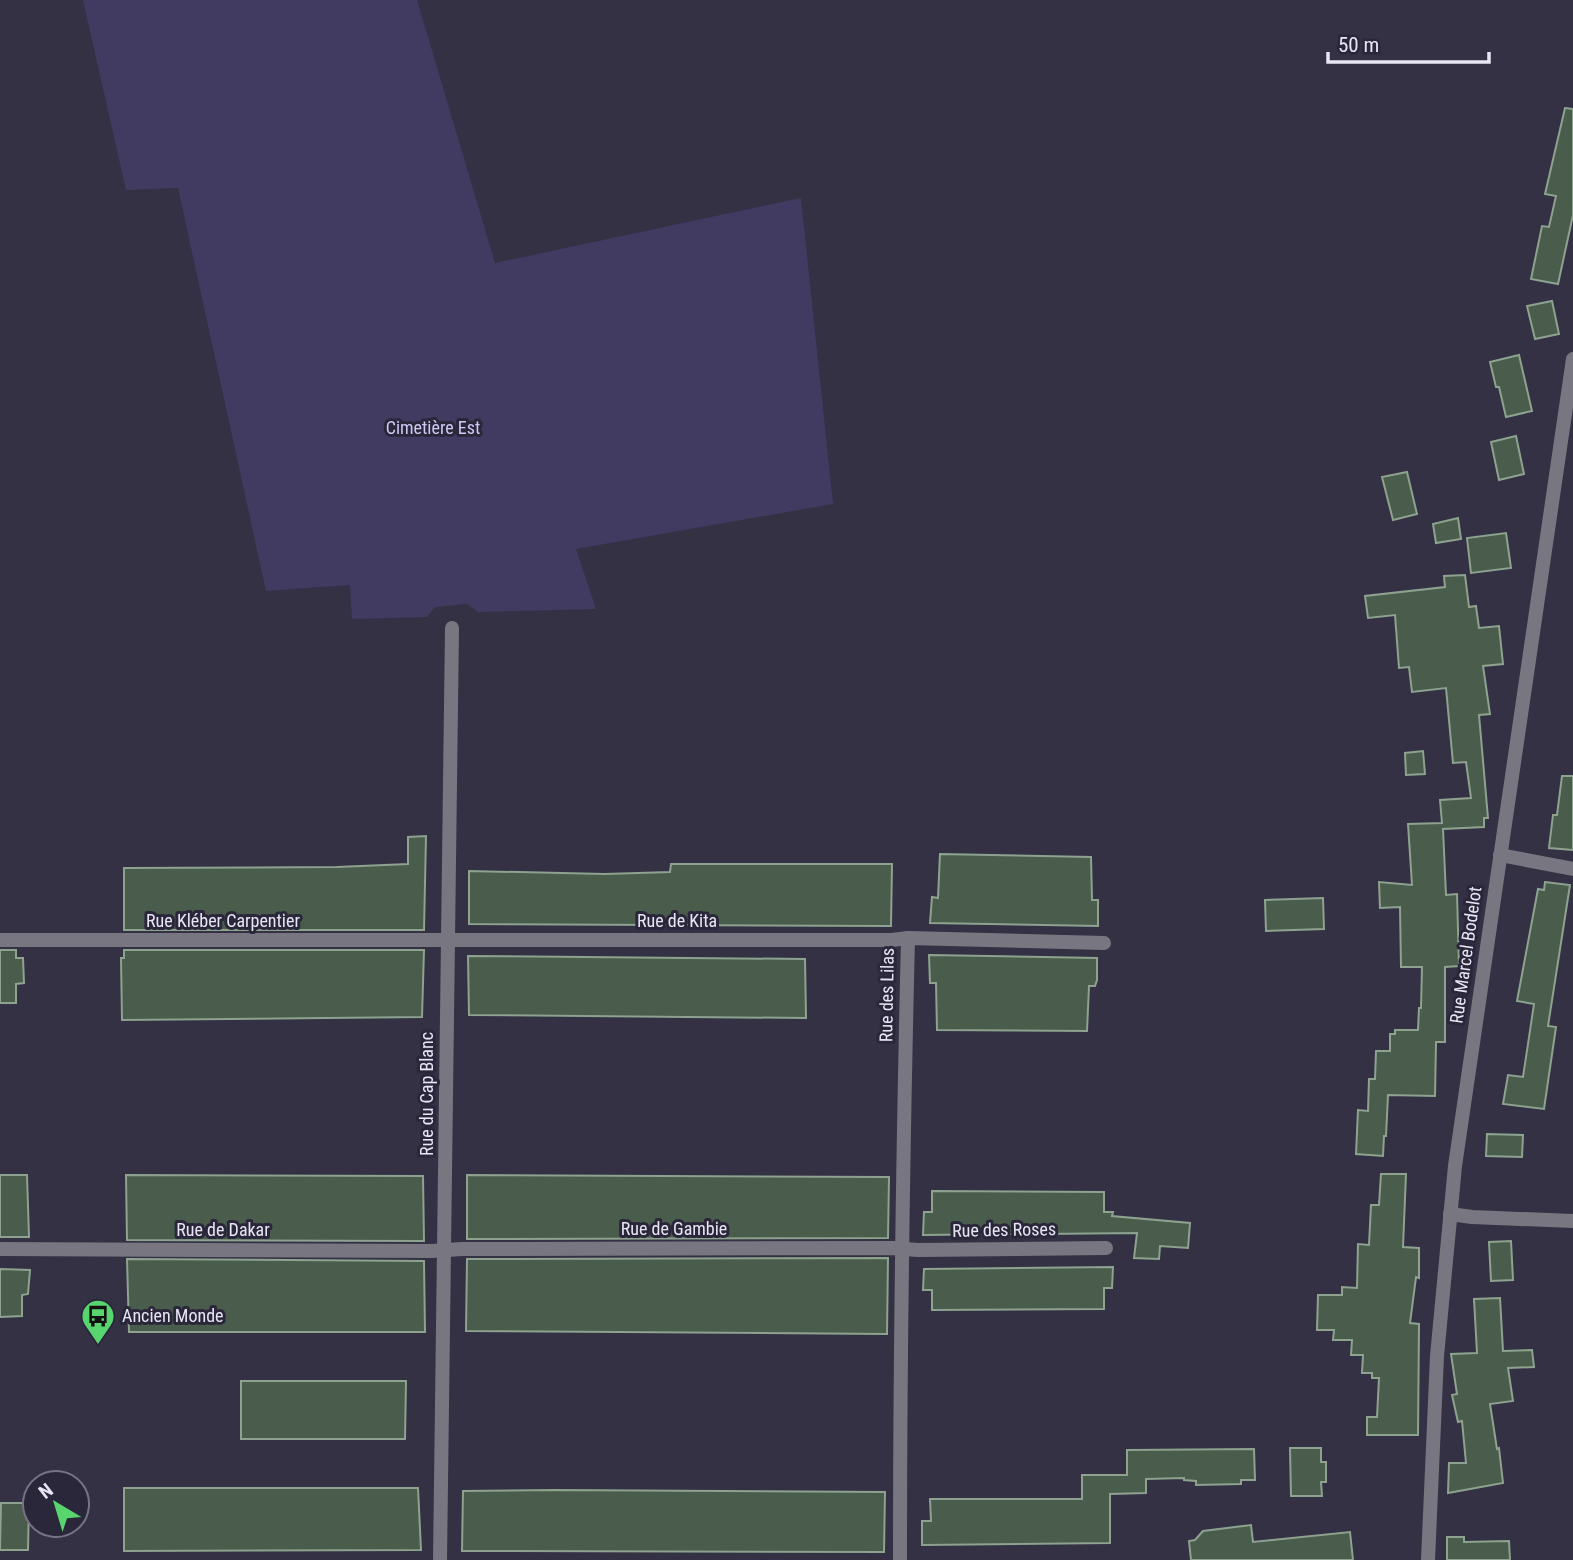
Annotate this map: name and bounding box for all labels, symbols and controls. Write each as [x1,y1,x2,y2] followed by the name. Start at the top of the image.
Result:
[1328,21,1489,65] scale bar
[1338,33,1379,57] text: 50 m
[386,417,480,438] park label: Cimetière Est
[1445,885,1486,1025] street label: Rue Marcel Bodelot
[146,910,300,931] street label: Rue Kléber Carpentier
[637,910,717,931] street label: Rue de Kita
[875,948,898,1042] street label: Rue des Lilas
[416,1032,437,1156] street label: Rue du Cap Blanc
[621,1218,727,1239] street label: Rue de Gambie
[952,1218,1056,1241] street label: Rue des Roses
[176,1219,270,1240] street label: Rue de Dakar
[79,1297,117,1346] bus stop icon: Ancien Monde
[122,1305,224,1326] place label: Ancien Monde
[21,1469,91,1539] north arrow
[34,1478,58,1504] text: N

